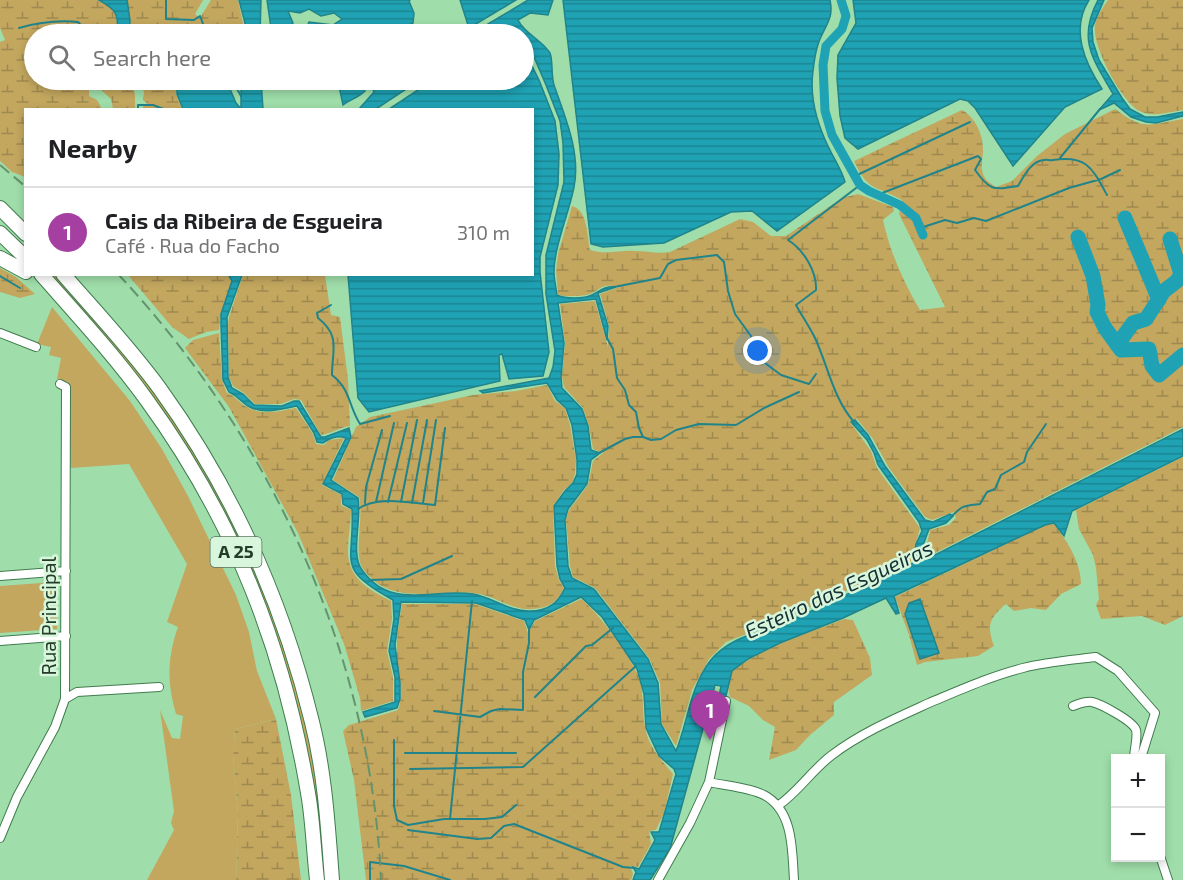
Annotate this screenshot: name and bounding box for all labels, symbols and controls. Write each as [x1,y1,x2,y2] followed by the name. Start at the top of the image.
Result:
[24,24,534,90] search box
[45,41,78,74] icon: search
[93,44,211,70] text: Search here
[48,132,137,163] text: Nearby
[105,207,383,233] text: Cais da Ribeira de Esgueira
[63,220,72,244] text: 1
[457,220,510,244] text: 310 m
[105,233,280,257] text: Café · Rua do Facho
[743,336,772,365] your location
[740,534,936,643] water label: Esteiro das Esgueiras
[210,537,262,567] road number: A 25
[36,557,60,675] street label: Rua Principal
[690,690,730,740] pin: 1
[1111,754,1165,862] map controls
[1111,754,1165,808] button: +
[1111,808,1165,862] button: −

